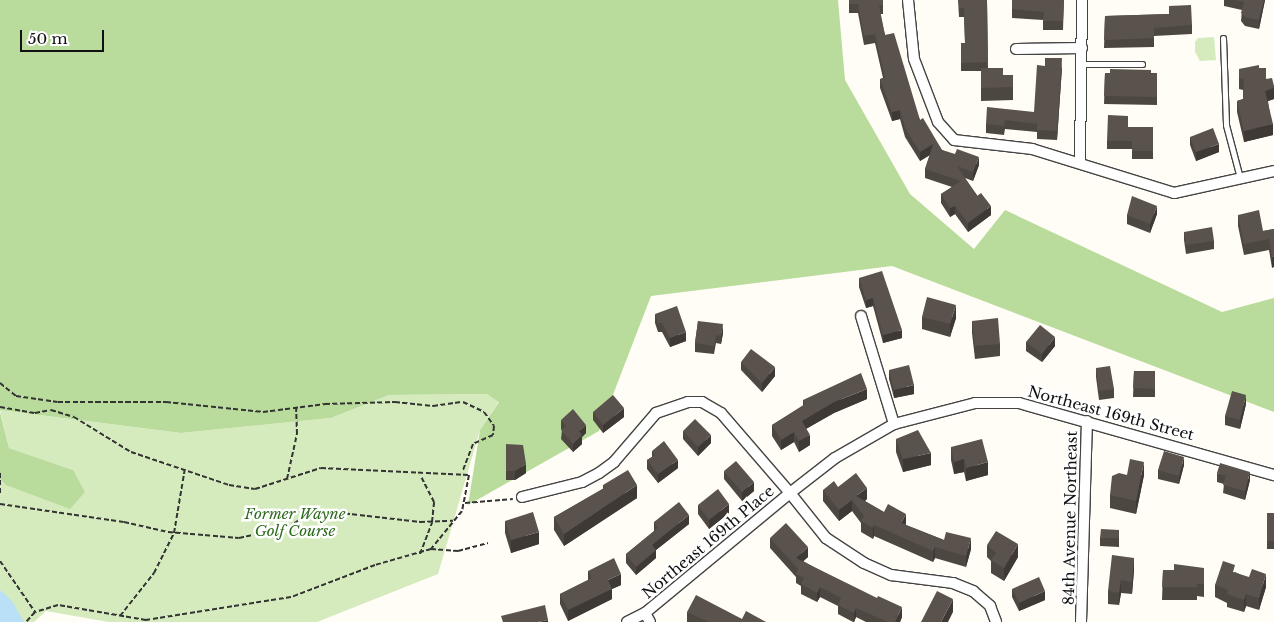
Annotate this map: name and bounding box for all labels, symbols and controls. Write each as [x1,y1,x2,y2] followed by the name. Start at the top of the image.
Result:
[22,20,106,52] scale bar
[28,29,68,48] text: 50 m
[1026,382,1196,444] street label: Northeast 169th Street
[1059,430,1081,606] street label: 84th Avenue Northeast
[639,482,777,602] street label: Northeast 169th Place
[244,504,346,539] park label: Former Wayne Golf Course

